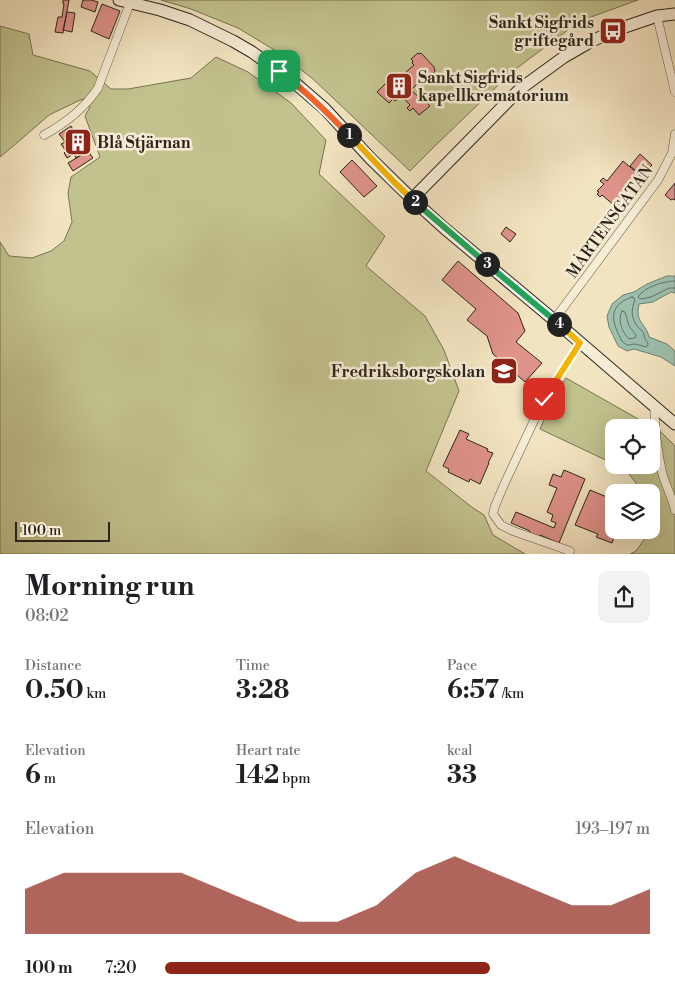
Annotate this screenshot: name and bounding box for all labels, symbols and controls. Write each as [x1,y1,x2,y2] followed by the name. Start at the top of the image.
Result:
[489,13,594,51] place label: Sankt Sigfrids griftegård
[598,16,628,46] bus stop icon: Sankt Sigfrids griftegård
[258,50,300,92] pin
[265,57,293,85] icon: arrive
[418,68,569,106] place label: Sankt Sigfrids kapellkrematorium
[384,71,414,101] building icon: Sankt Sigfrids kapellkrematorium
[336,122,362,148] pin: 1
[346,126,353,144] text: 1
[63,127,93,157] building icon: Blå Stjärnan
[97,133,191,153] place label: Blå Stjärnan
[560,160,658,282] street label: MÅRTENSGATAN
[402,190,428,214] pin: 2
[411,193,420,211] text: 2
[474,252,500,276] pin: 3
[483,255,492,273] text: 3
[546,312,572,336] pin: 4
[555,315,564,333] text: 4
[489,356,519,386] school or university icon: Fredriksborgskolan
[331,362,485,382] place label: Fredriksborgskolan
[523,378,565,420] pin
[530,385,558,413] icon: check
[605,419,660,539] map controls
[605,419,660,474] button: locate
[605,484,660,539] button: layers
[15,520,110,543] scale bar
[22,522,61,540] text: 100 m
[25,569,194,604] text: Morning run
[598,571,650,623] button: share
[25,606,69,626] text: 08:02
[25,657,82,675] text: Distance
[236,657,270,675] text: Time
[447,657,477,675] text: Pace
[25,675,84,706] text: 0.50
[236,675,289,706] text: 3:28
[447,675,499,706] text: 6:57
[84,685,106,703] text: km
[499,685,524,703] text: /km
[25,742,86,760] text: Elevation
[236,742,301,760] text: Heart rate
[447,742,472,760] text: kcal
[25,760,41,791] text: 6
[236,760,279,791] text: 142
[447,760,477,791] text: 33
[41,770,56,788] text: m
[279,770,311,788] text: bpm
[25,819,94,839] text: Elevation
[575,819,650,839] text: 193–197 m
[25,958,73,978] text: 100 m
[105,958,137,978] text: 7:20

